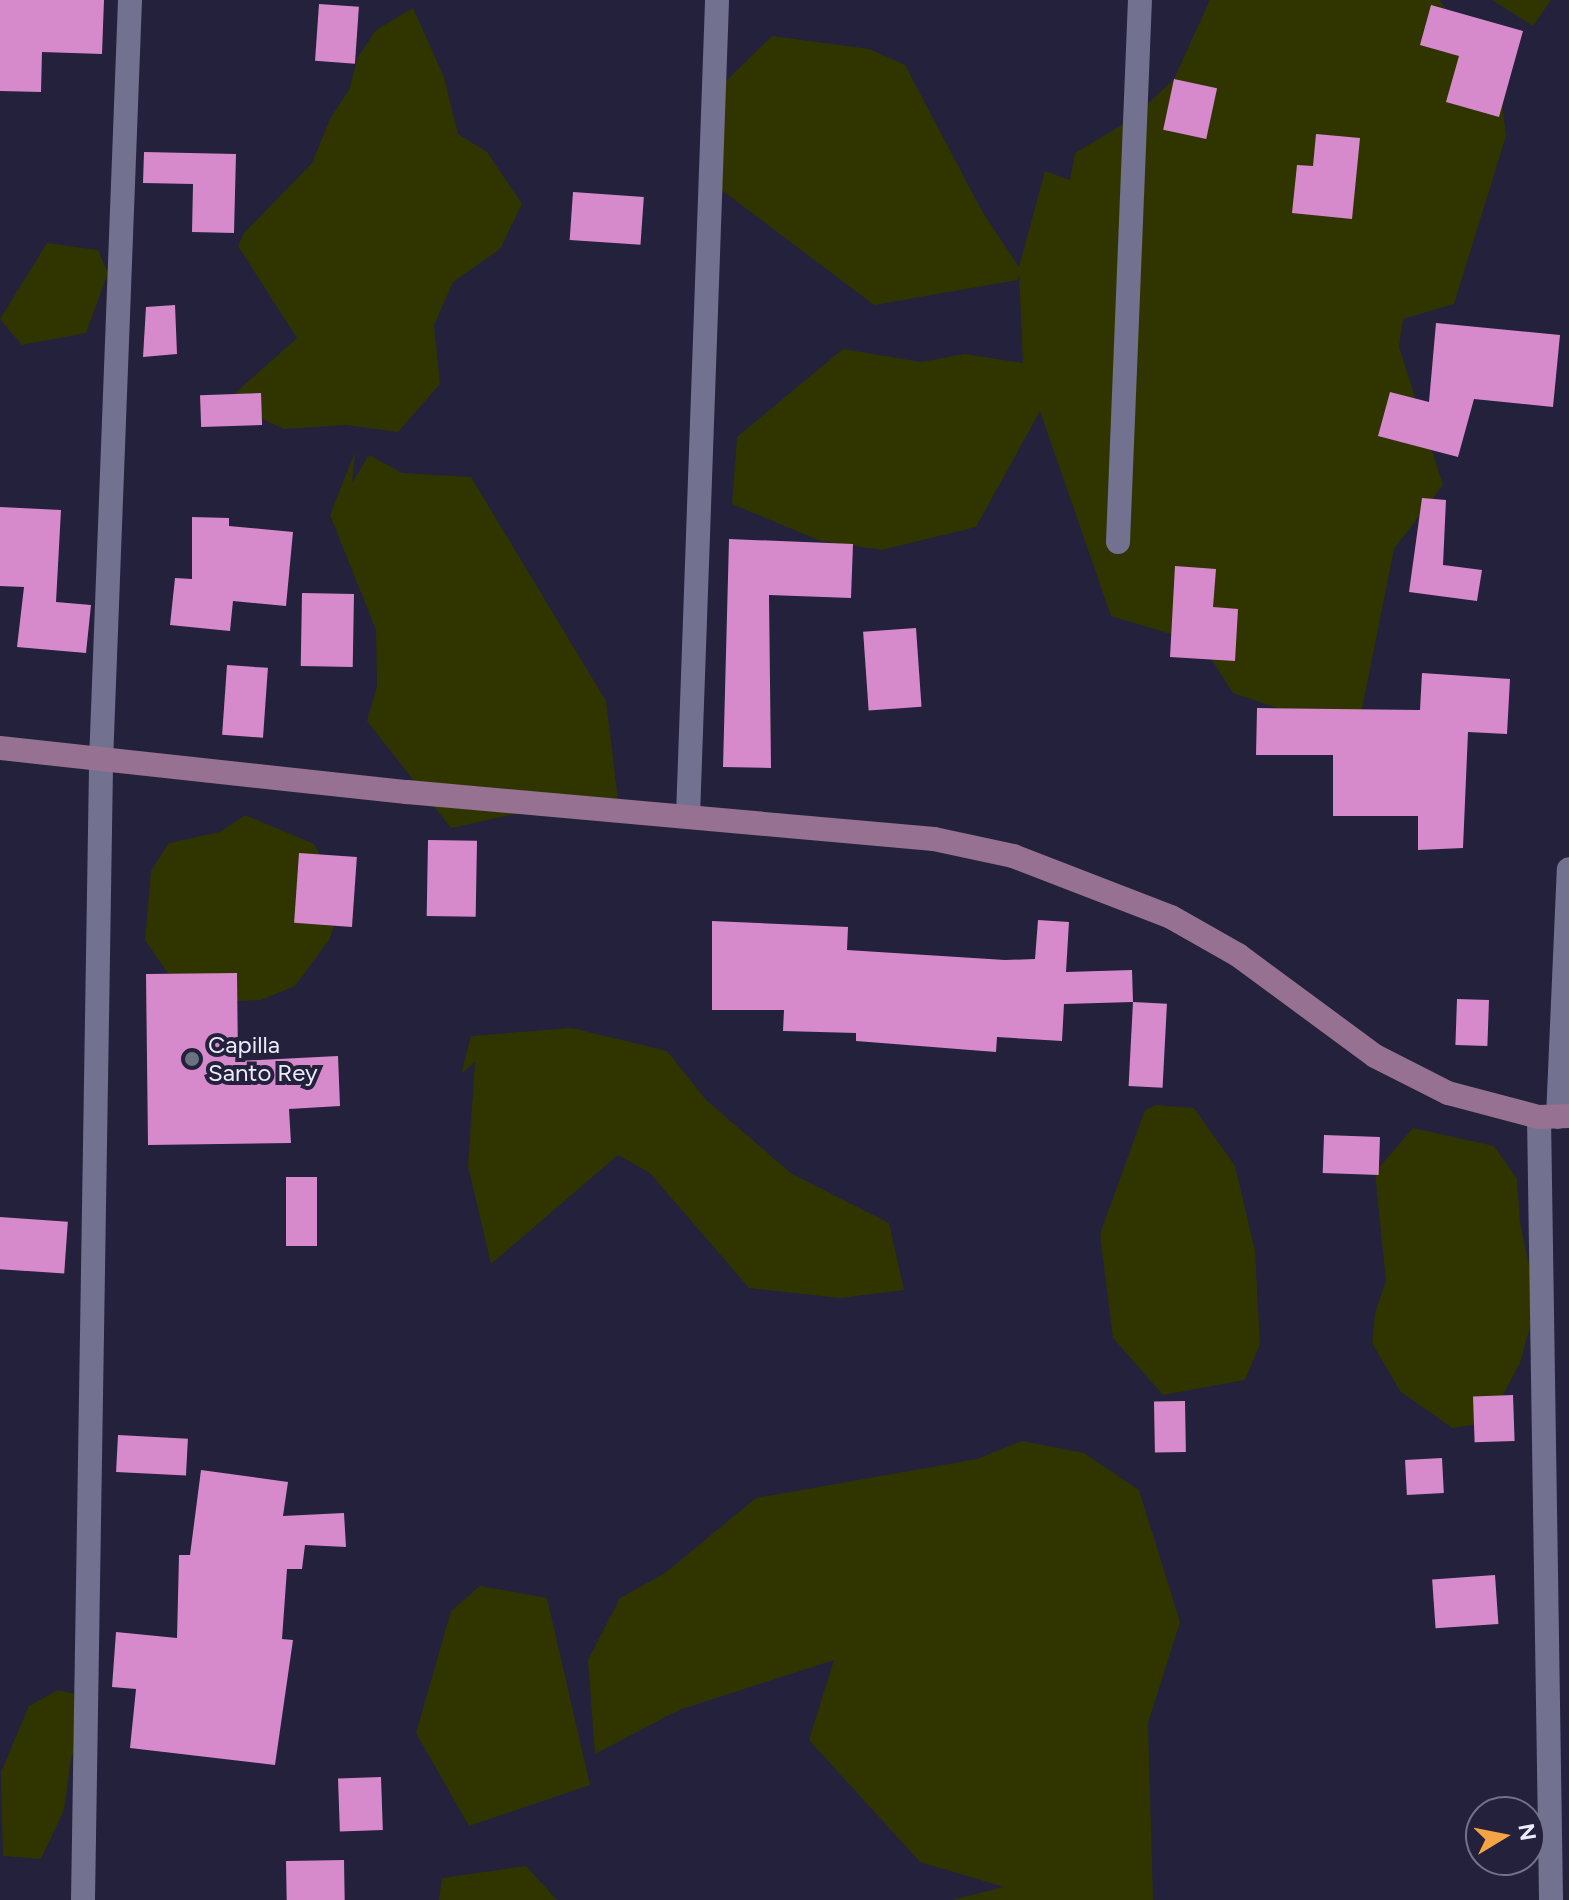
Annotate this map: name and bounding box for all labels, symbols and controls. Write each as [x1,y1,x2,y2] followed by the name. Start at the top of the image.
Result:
[208,1031,318,1087] place label: Capilla Santo Rey
[183,1050,201,1068] marker: Capilla Santo Rey
[1465,1796,1545,1876] north arrow
[1512,1821,1542,1843] text: N

